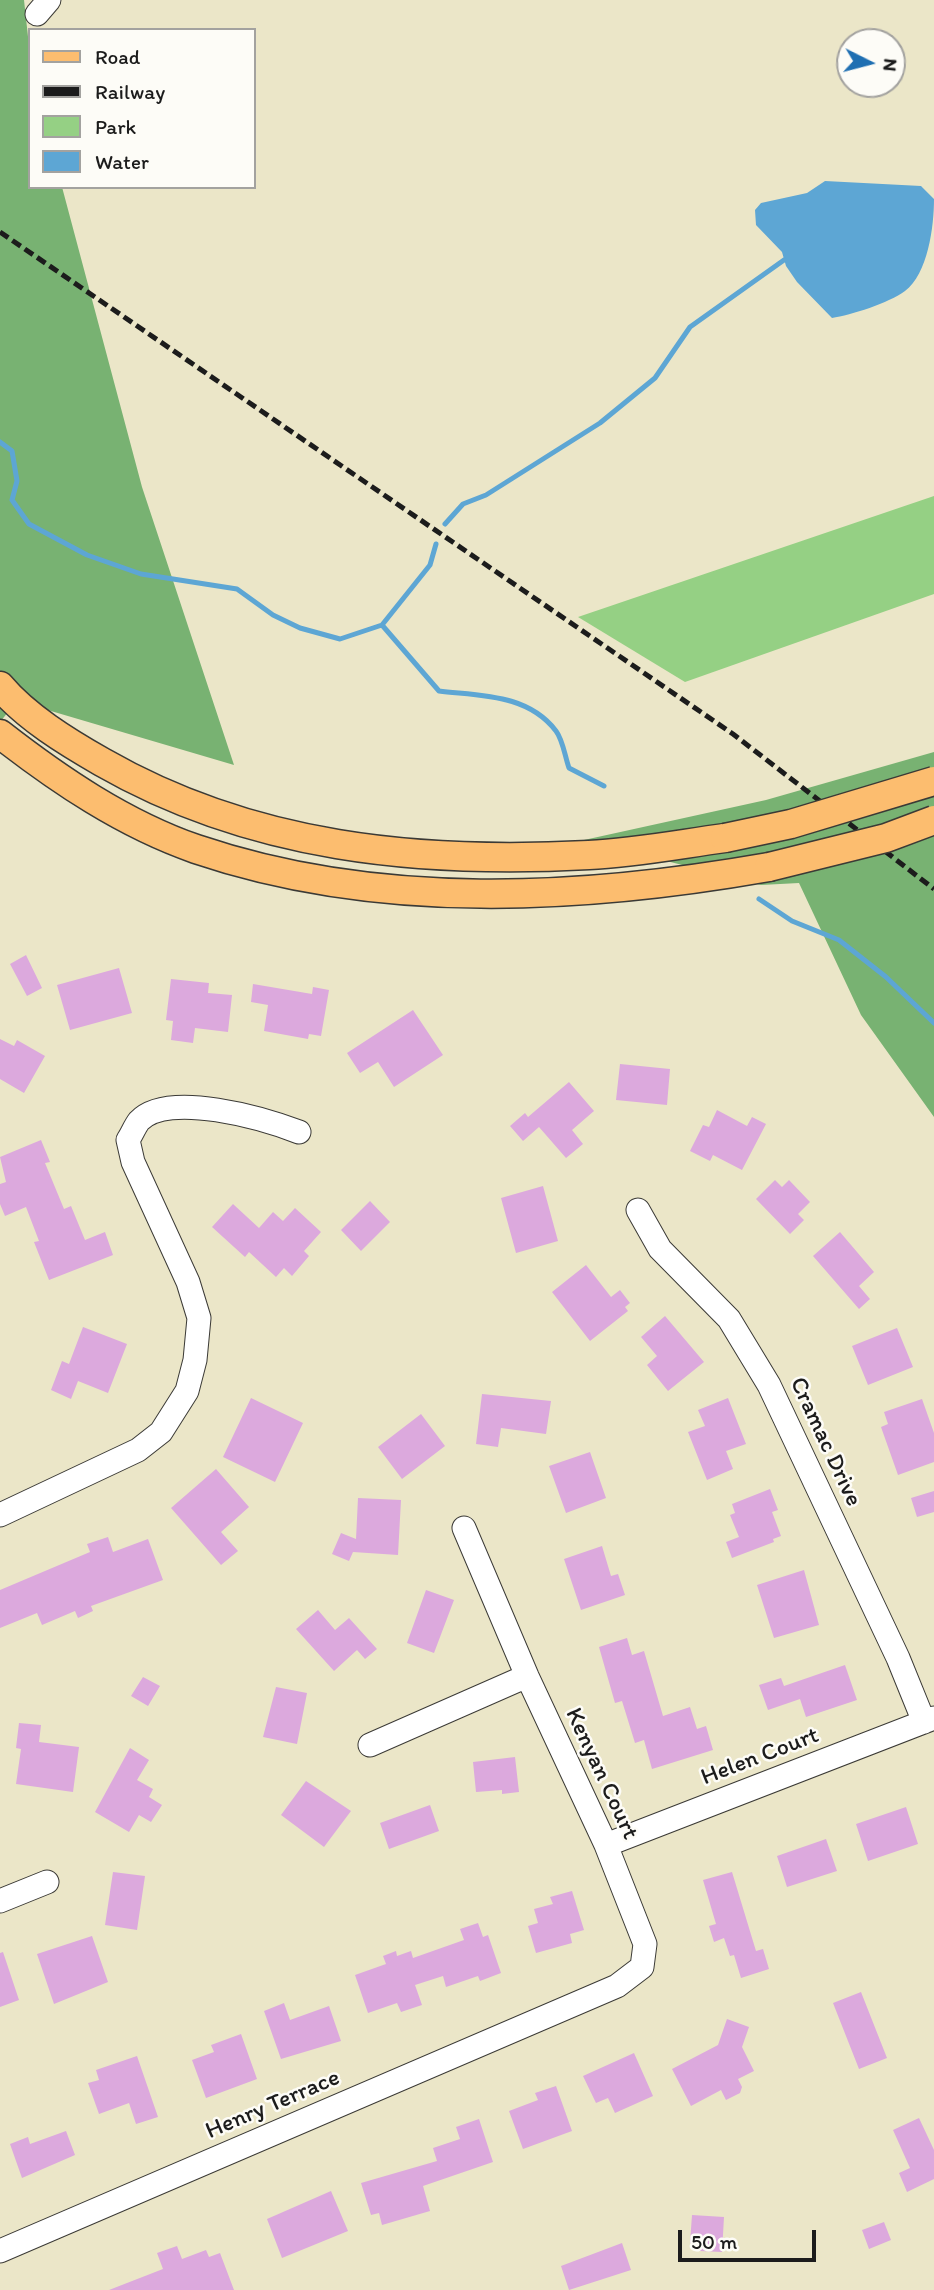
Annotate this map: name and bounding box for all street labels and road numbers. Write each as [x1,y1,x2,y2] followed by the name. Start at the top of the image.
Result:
[783,1373,867,1511] street label: Cramac Drive
[558,1704,644,1844] street label: Kenyan Court
[697,1721,823,1793] street label: Helen Court
[201,2064,345,2146] street label: Henry Terrace

